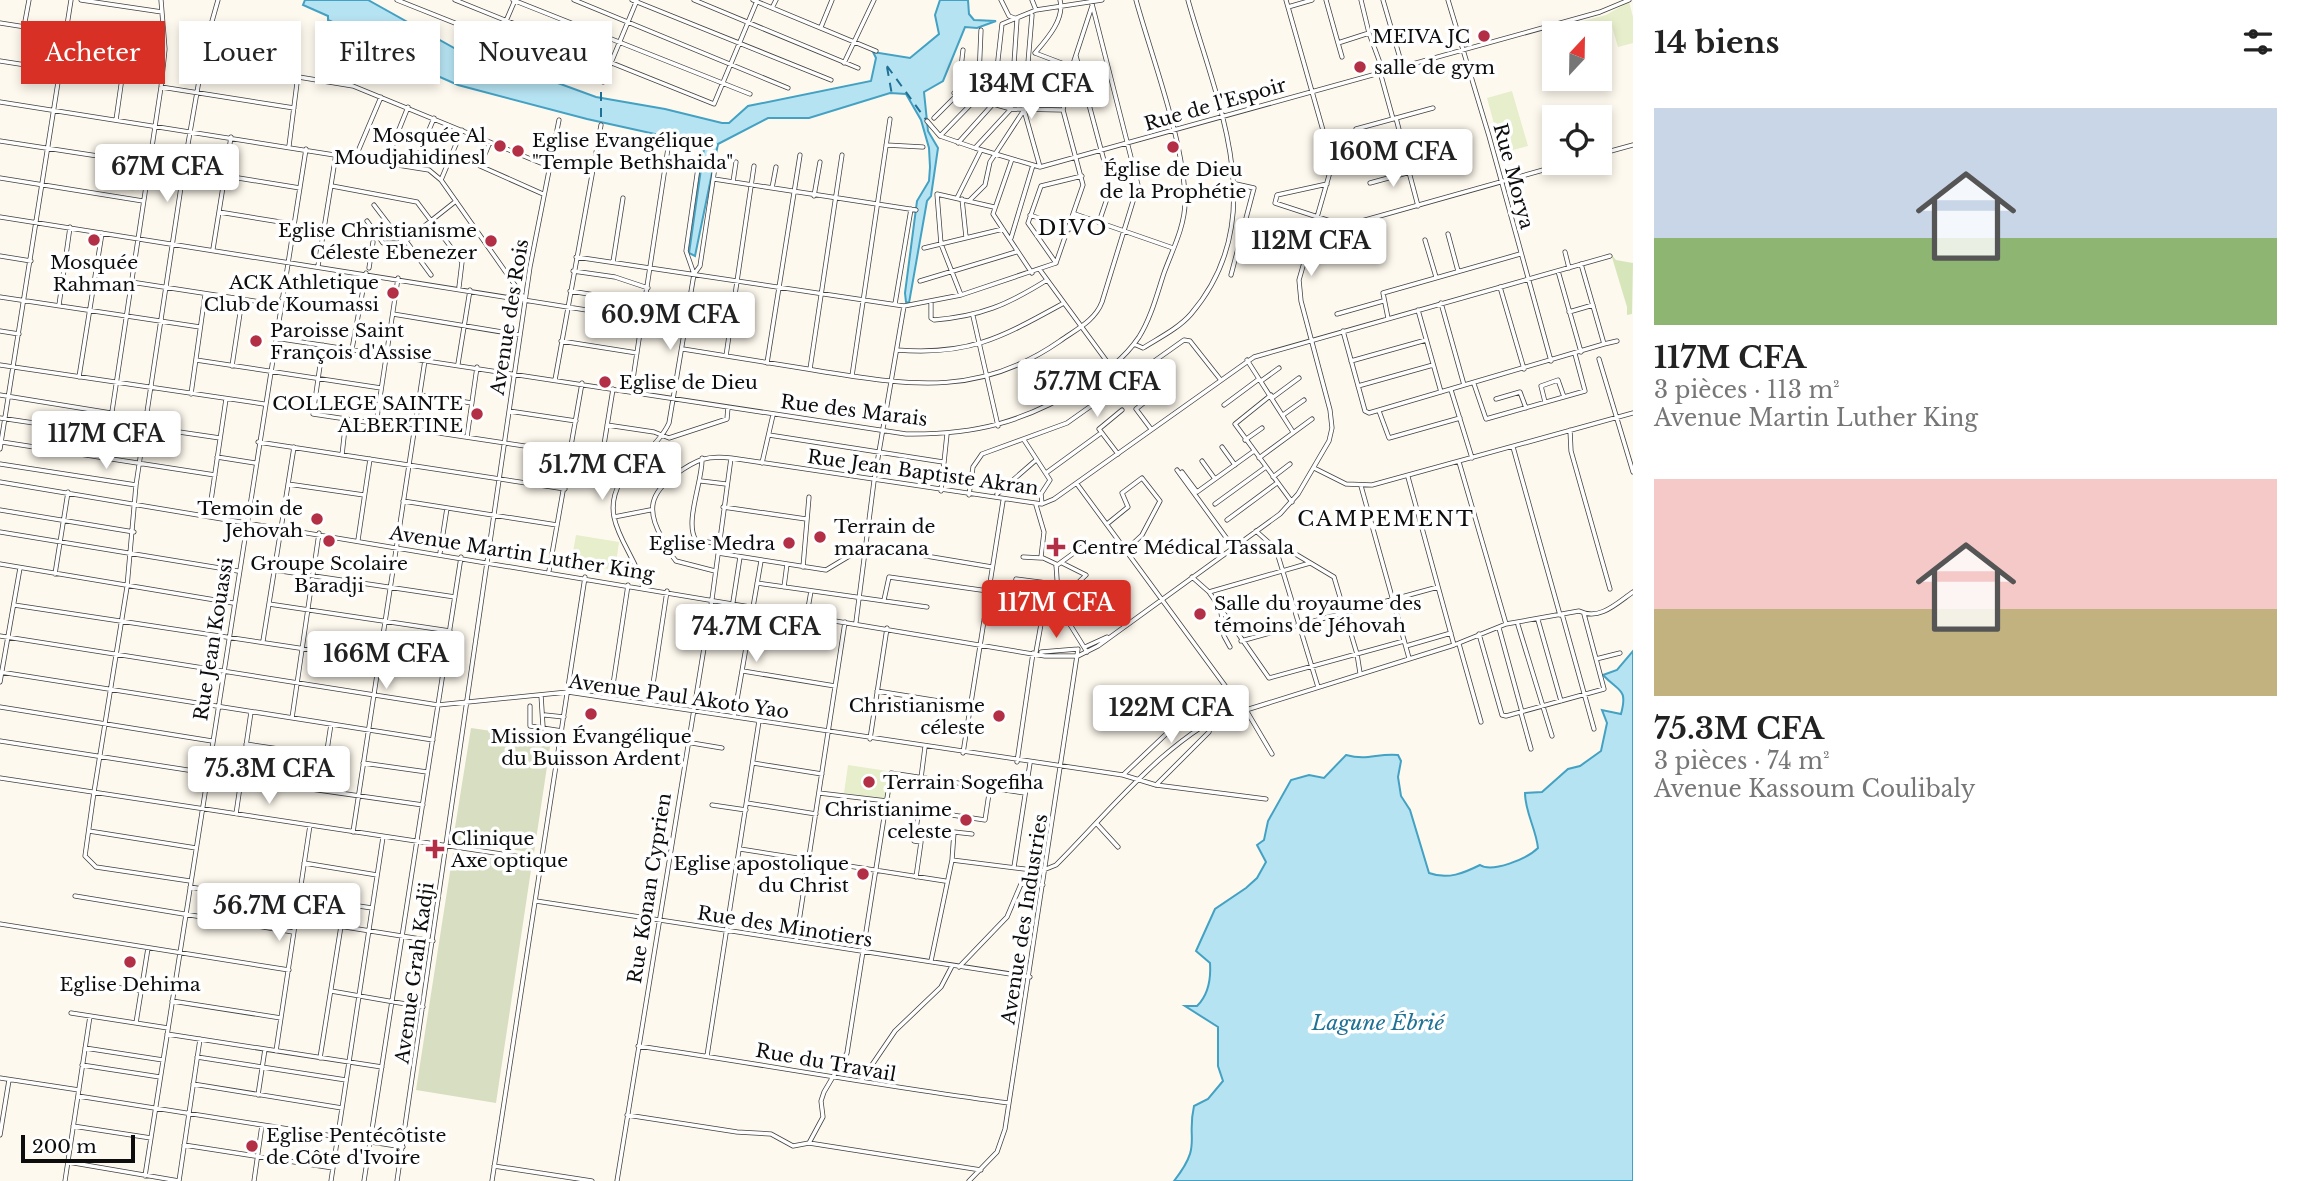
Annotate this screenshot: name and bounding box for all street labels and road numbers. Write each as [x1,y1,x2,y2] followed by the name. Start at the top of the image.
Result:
[1141,73,1289,136] street label: Rue de l'Espoir
[1488,121,1539,232] street label: Rue Morya
[486,237,533,398] street label: Avenue des Rois
[779,390,929,431] street label: Rue des Marais
[806,445,1040,500] street label: Rue Jean Baptiste Akran
[387,521,657,586] street label: Avenue Martin Luther King
[189,555,238,722] street label: Rue Jean Kouassi
[566,670,791,723] street label: Avenue Paul Akoto Yao
[623,791,676,985] street label: Rue Konan Cyprien
[996,812,1053,1027] street label: Avenue des Industries
[390,880,439,1066] street label: Avenue Grah Kadji
[696,901,874,952] street label: Rue des Minotiers
[754,1039,898,1086] street label: Rue du Travail

